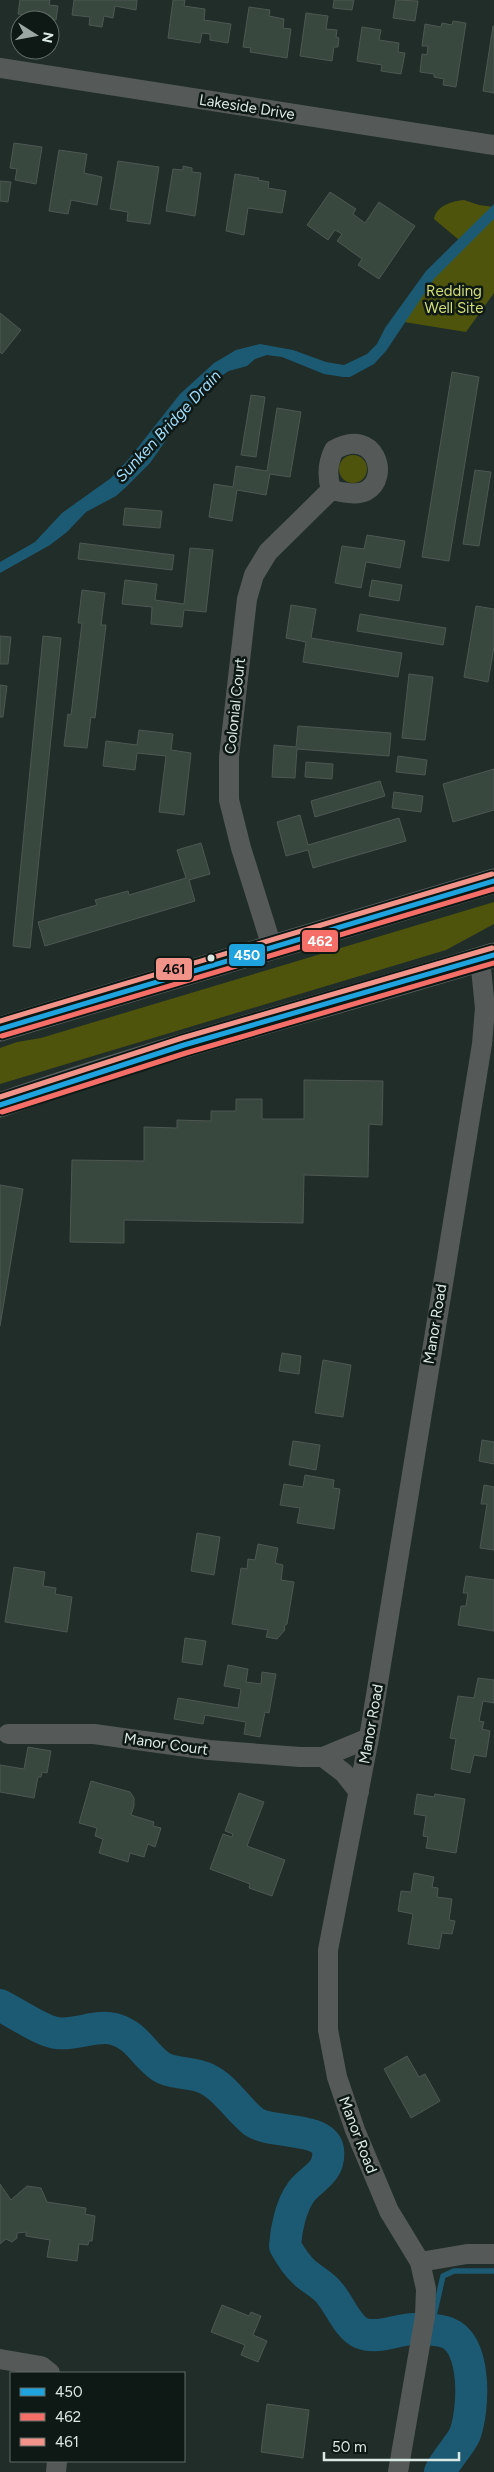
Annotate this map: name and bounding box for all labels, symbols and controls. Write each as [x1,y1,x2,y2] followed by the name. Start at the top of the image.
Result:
[10,10,60,60] north arrow
[38,30,57,44] text: N
[198,91,296,123] street label: Lakeside Drive
[425,282,483,317] park label: Redding Well Site
[111,366,225,486] water label: Sunken Bridge Drain
[221,657,249,755] street label: Colonial Court
[301,929,339,953] line badge: 462
[307,933,333,950] text: 462
[228,943,266,967] line badge: 450
[234,947,260,964] text: 450
[206,953,216,963] unlabelled marker
[155,957,193,981] line badge: 461
[163,961,185,978] text: 461
[420,1283,450,1365] street label: Manor Road
[355,1683,387,1765] street label: Manor Road
[123,1729,210,1759] street label: Manor Court
[335,2094,381,2176] street label: Manor Road
[10,2372,185,2462] legend
[55,2383,83,2401] text: 450
[55,2408,81,2426] text: 462
[324,2430,459,2462] scale bar
[55,2433,79,2451] text: 461
[332,2438,367,2456] text: 50 m

